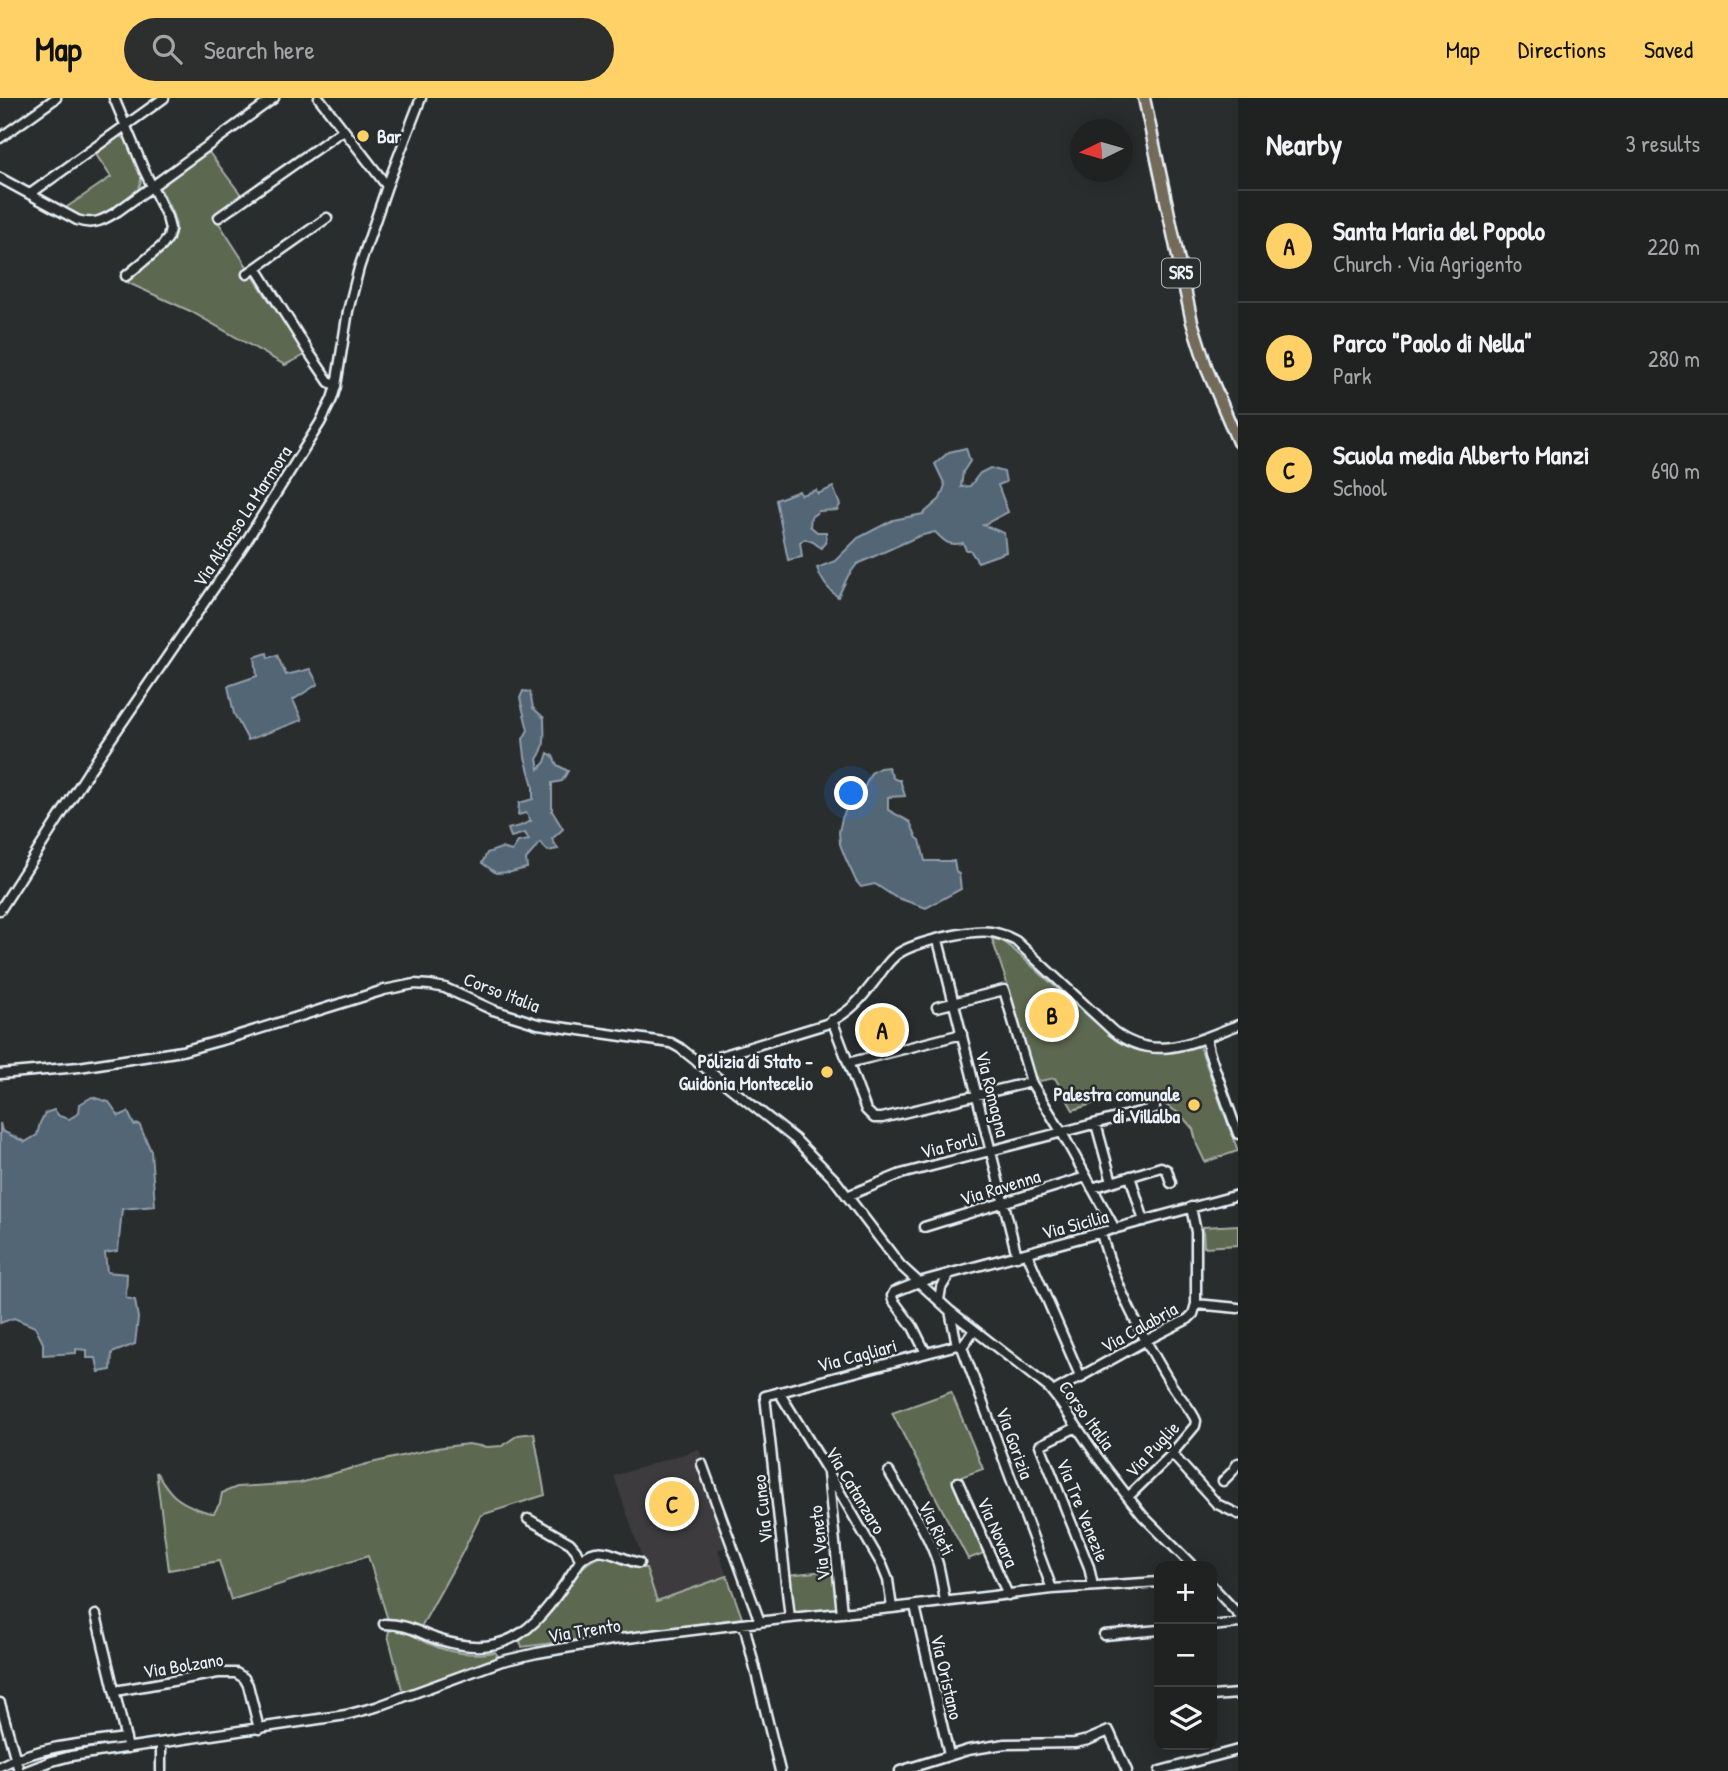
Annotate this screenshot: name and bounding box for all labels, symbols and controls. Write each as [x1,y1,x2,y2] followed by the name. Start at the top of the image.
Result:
[124,18,614,81] search box
[35,27,82,71] text: Map
[148,30,186,68] icon: search
[204,32,315,67] text: Search here
[1446,33,1480,65] text: Map
[1518,33,1606,65] text: Directions
[1644,33,1693,65] text: Saved
[1070,119,1133,182] north arrow
[377,123,402,149] place label: Bar
[1266,124,1342,164] text: Nearby
[355,128,371,144] marker: Bar
[1625,128,1700,159] text: 3 results
[1333,213,1545,248] text: Santa Maria del Popolo
[1283,231,1295,262] text: A
[1647,231,1700,262] text: 220 m
[1333,248,1522,279] text: Church · Via Agrigento
[1162,258,1200,288] road number: SR5
[1333,325,1532,360] text: Parco "Paolo di Nella"
[1283,343,1295,374] text: B
[1648,343,1700,374] text: 280 m
[1333,360,1371,391] text: Park
[1333,437,1590,472] text: Scuola media Alberto Manzi
[186,440,298,592] street label: Via Alfonso La Marmora
[1283,455,1295,486] text: C
[1651,455,1700,486] text: 690 m
[1333,472,1387,503] text: School
[834,776,868,810] your location
[460,966,544,1019] street label: Corso Italia
[1029,989,1075,1041] pin: B
[859,1004,905,1056] pin: A
[679,1048,813,1096] place label: Polizia di Stato - Guidonia Montecelio
[970,1048,1016,1140] street label: Via Romagna
[819,1064,835,1080] marker: Polizia di Stato - Guidonia Montecelio
[1054,1081,1181,1129] place label: Palestra comunale di Villalba
[1186,1097,1202,1113] marker: Palestra comunale di Villalba
[918,1125,980,1165] street label: Via Forlì
[957,1162,1044,1212] street label: Via Ravenna
[1039,1202,1112,1245] street label: Via Sicilia
[1096,1295,1182,1359] street label: Via Calabria
[814,1332,900,1378] street label: Via Cagliari
[1053,1375,1121,1455] street label: Corso Italia
[990,1403,1040,1483] street label: Via Gorizia
[1119,1415,1185,1483] street label: Via Puglie
[820,1441,892,1539] street label: Via Catanzaro
[1050,1454,1116,1566] street label: Via Tre Venezie
[745,1473,779,1544] street label: Via Cuneo
[649,1478,695,1530] pin: C
[971,1493,1025,1572] street label: Via Novara
[913,1496,961,1560] street label: Via Rieti
[802,1504,836,1582] street label: Via Veneto
[1154,1561,1217,1750] map controls
[1154,1561,1217,1624] button: +
[546,1611,623,1649] street label: Via Trento
[1154,1624,1217,1687] button: −
[925,1632,969,1722] street label: Via Oristano
[141,1646,225,1684] street label: Via Bolzano
[1154,1687,1217,1750] button: layers

